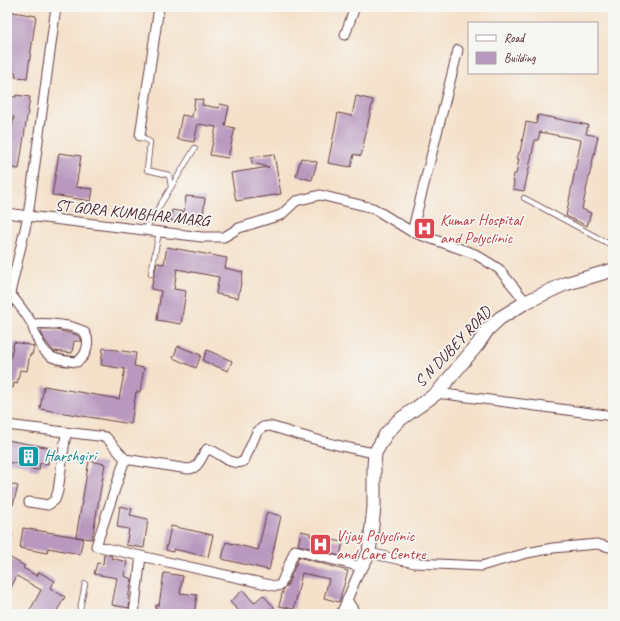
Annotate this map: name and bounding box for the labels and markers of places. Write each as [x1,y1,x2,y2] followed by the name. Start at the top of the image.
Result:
[440,210,525,248] place label: Kumar Hospital and Polyclinic
[412,216,438,242] hospital icon: Kumar Hospital and Polyclinic
[16,443,42,469] building icon: Harshgiri
[44,446,98,466] place label: Harshgiri
[336,526,427,564] place label: Vijay Polyclinic and Care Centre
[307,532,333,558] hospital icon: Vijay Polyclinic and Care Centre

